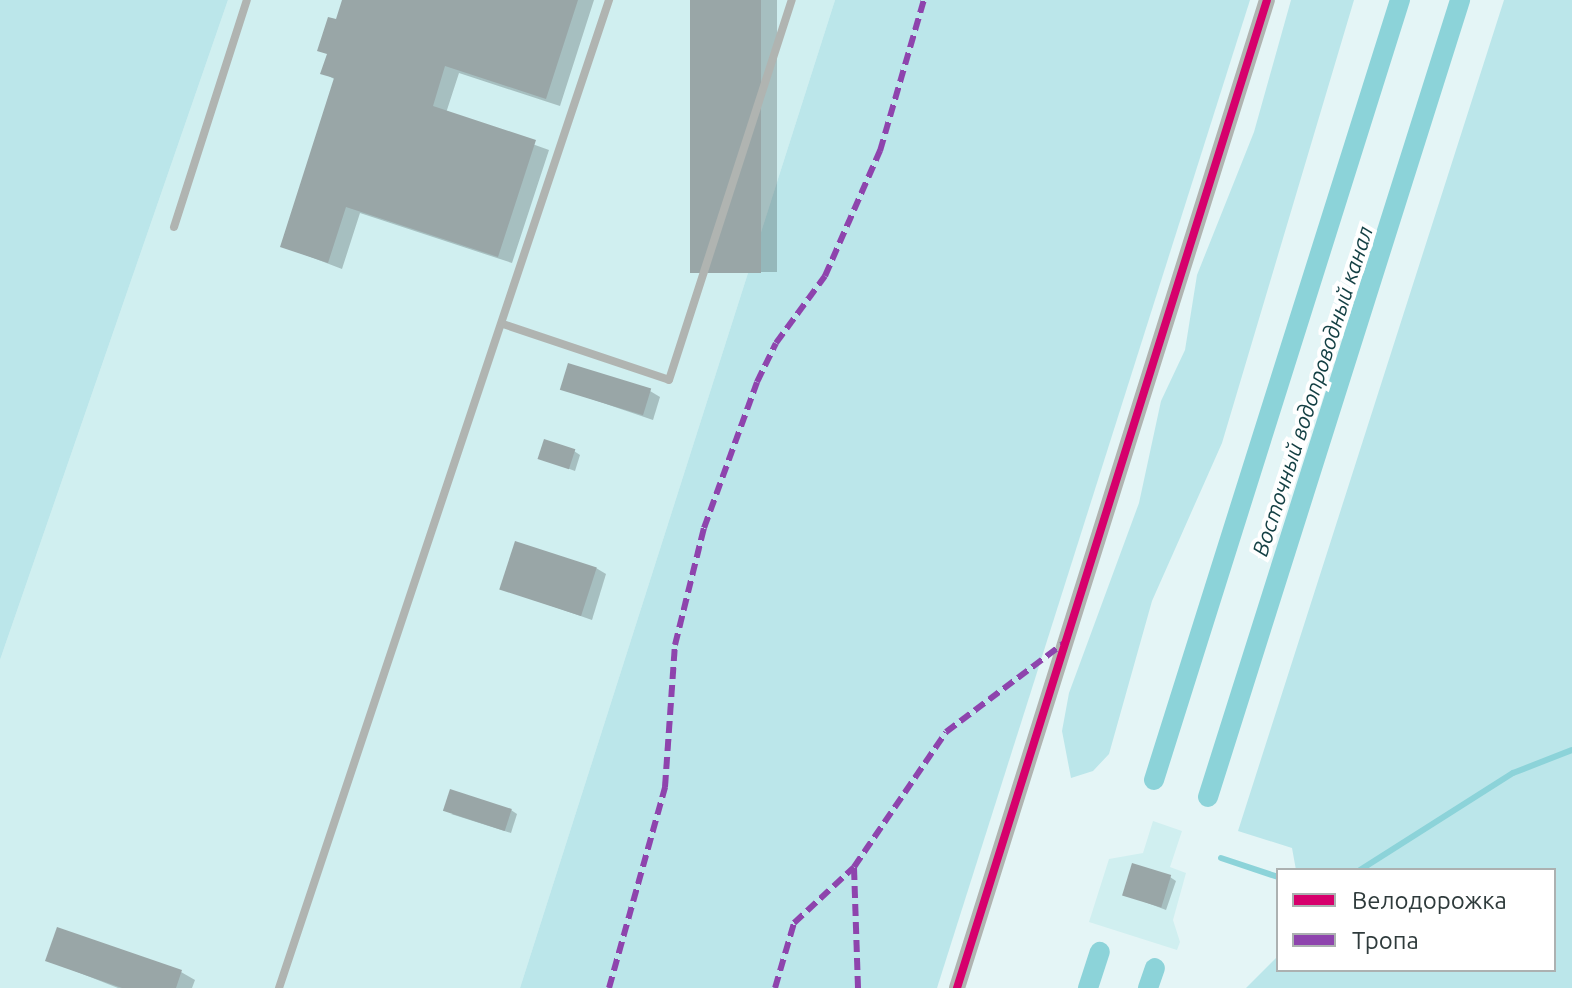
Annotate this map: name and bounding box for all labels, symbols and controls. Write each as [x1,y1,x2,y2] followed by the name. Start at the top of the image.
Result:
[1246,223,1378,559] water label: Восточный водопроводный канал
[1276,868,1556,972] legend
[1352,887,1507,914] text: Велодорожка
[1352,927,1419,954] text: Тропа

